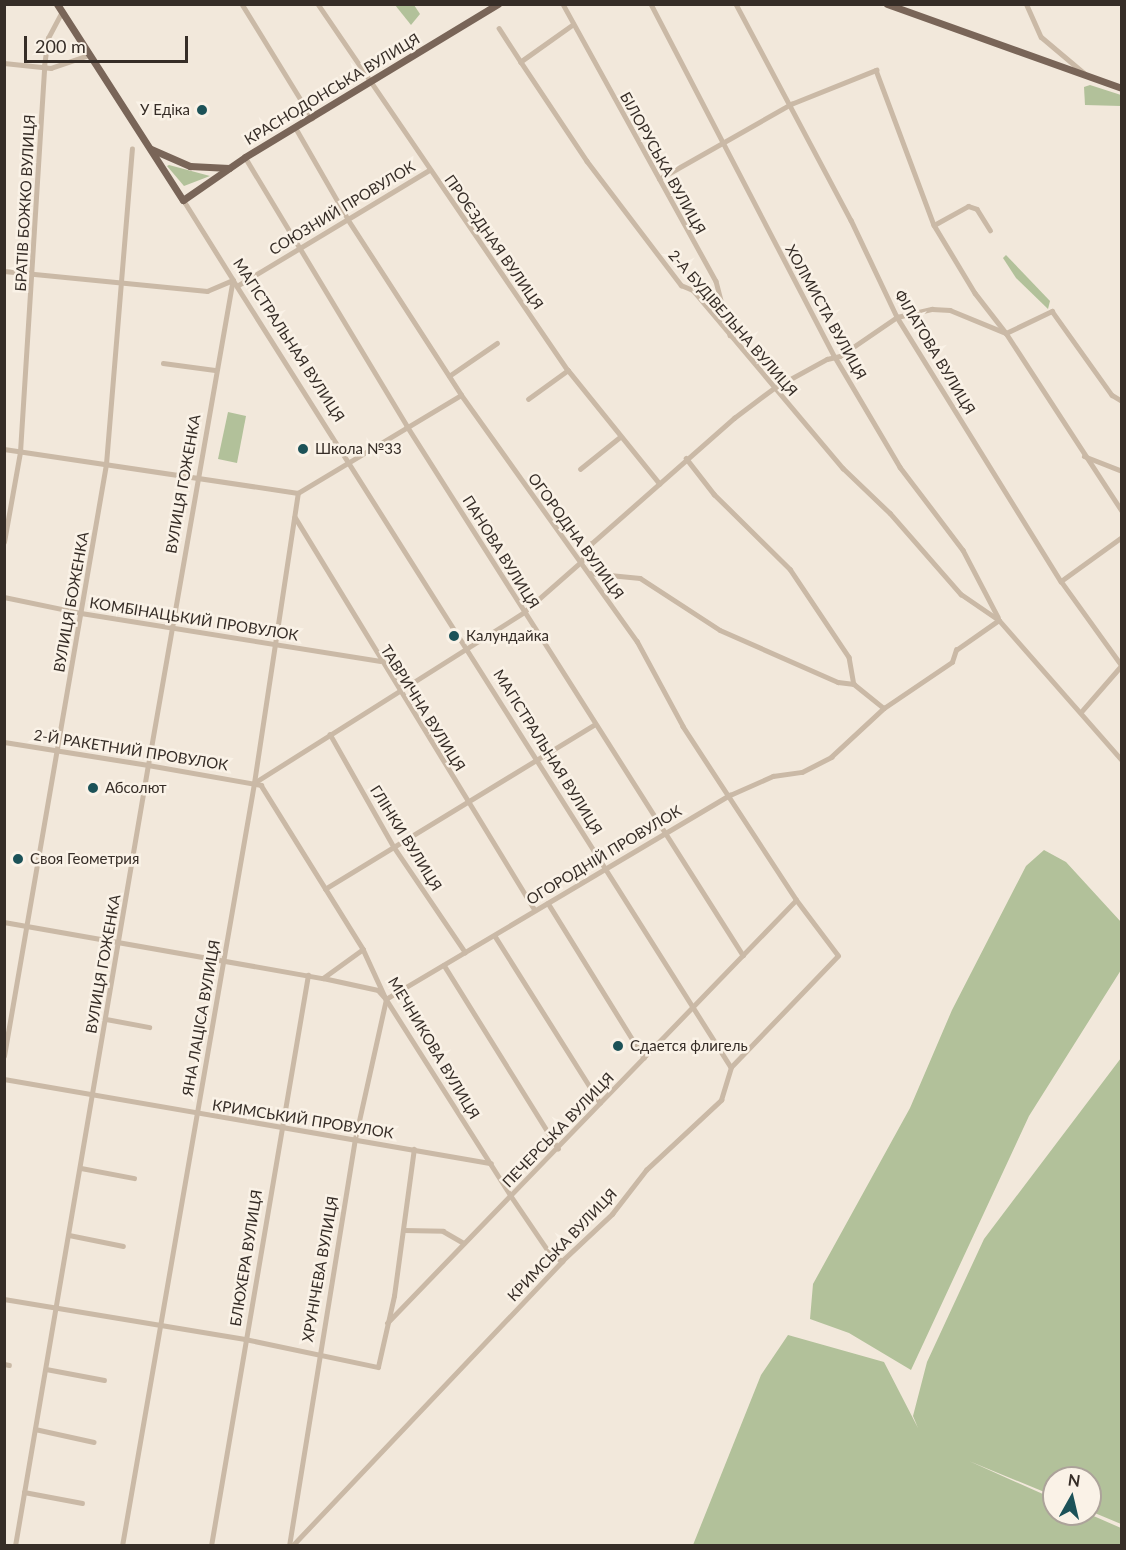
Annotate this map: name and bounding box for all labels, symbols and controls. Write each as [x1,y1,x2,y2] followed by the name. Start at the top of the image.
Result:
[27,24,190,62] scale bar
[241,29,423,149] street label: КРАСНОДОНСЬКА ВУЛИЦЯ
[35,35,86,57] text: 200 m
[616,89,710,237] street label: БІЛОРУСЬКА ВУЛИЦЯ
[140,101,190,119] place label: У Едіка
[195,103,209,117] marker: У Едіка
[11,114,39,292] street label: БРАТІВ БОЖКО ВУЛИЦЯ
[266,157,418,259] street label: СОЮЗНИЙ ПРОВУЛОК
[441,171,547,313] street label: ПРОЄЗДНАЯ ВУЛИЦЯ
[782,242,870,382] street label: ХОЛМИСТА ВУЛИЦЯ
[665,246,801,400] street label: 2-А БУДІВЕЛЬНА ВУЛИЦЯ
[229,255,349,425] street label: МАГІСТРАЛЬНАЯ ВУЛИЦЯ
[891,287,979,417] street label: ФІЛАТОВА ВУЛИЦЯ
[162,413,204,555] street label: ВУЛИЦЯ ГОЖЕНКА
[315,440,402,458] place label: Школа №33
[296,442,310,456] marker: Школа №33
[524,469,628,603] street label: ОГОРОДНА ВУЛИЦЯ
[459,492,543,612] street label: ПАНОВА ВУЛИЦЯ
[50,530,92,674] street label: ВУЛИЦЯ БОЖЕНКА
[88,594,300,644] street label: КОМБІНАЦЬКИЙ ПРОВУЛОК
[466,627,549,645] place label: Калундайка
[447,629,461,643] marker: Калундайка
[377,642,469,774] street label: ТАВРИЧНА ВУЛИЦЯ
[490,666,606,838] street label: МАГІСТРАЛЬНАЯ ВУЛИЦЯ
[32,726,230,774] street label: 2-Й РАКЕТНИЙ ПРОВУЛОК
[105,779,167,797] place label: Абсолют
[86,781,100,795] marker: Абсолют
[366,782,446,894] street label: ГЛІНКИ ВУЛИЦЯ
[523,801,685,909] street label: ОГОРОДНІЙ ПРОВУЛОК
[30,850,139,868] place label: Своя Геометрия
[11,852,25,866] marker: Своя Геометрия
[82,893,124,1035] street label: ВУЛИЦЯ ГОЖЕНКА
[178,938,224,1098] street label: ЯНА ЛАЦІСА ВУЛИЦЯ
[384,974,484,1122] street label: МЕЧНИКОВА ВУЛИЦЯ
[630,1037,748,1055] place label: Сдается флигель
[611,1039,625,1053] marker: Сдается флигель
[499,1069,617,1191] street label: ПЕЧЕРСЬКА ВУЛИЦЯ
[211,1096,395,1142] street label: КРИМСЬКИЙ ПРОВУЛОК
[504,1185,620,1305] street label: КРИМСЬКА ВУЛИЦЯ
[226,1188,266,1328] street label: БЛЮХЕРА ВУЛИЦЯ
[298,1195,342,1343] street label: ХРУНІЧЕВА ВУЛИЦЯ
[1042,1466,1102,1526] north arrow
[1067,1469,1082,1490] text: N

